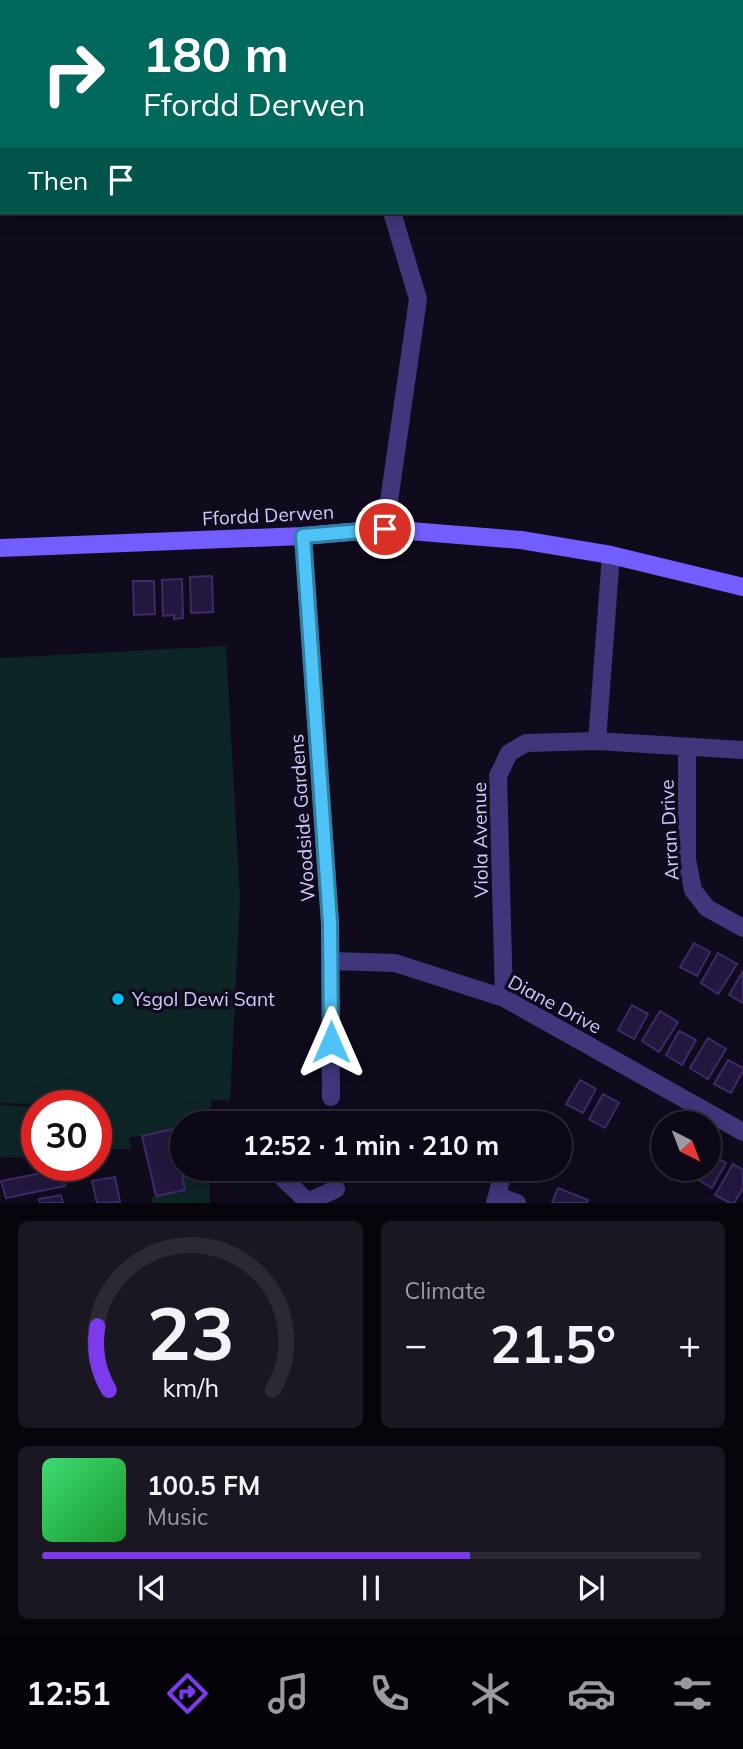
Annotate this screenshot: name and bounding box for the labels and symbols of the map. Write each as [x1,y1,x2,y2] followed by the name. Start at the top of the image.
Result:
[355,499,415,559] pin
[201,500,335,530] street label: Ffordd Derwen
[284,733,320,903] street label: Woodside Gardens
[654,779,684,881] street label: Arran Drive
[467,782,493,898] street label: Viola Avenue
[504,969,606,1039] street label: Diane Drive
[131,987,275,1011] place label: Ysgol Dewi Sant
[110,991,126,1007] marker: Ysgol Dewi Sant
[294,1005,368,1079] position arrow
[21,1090,112,1181] speed limit sign: 30
[651,1111,721,1181] north arrow

